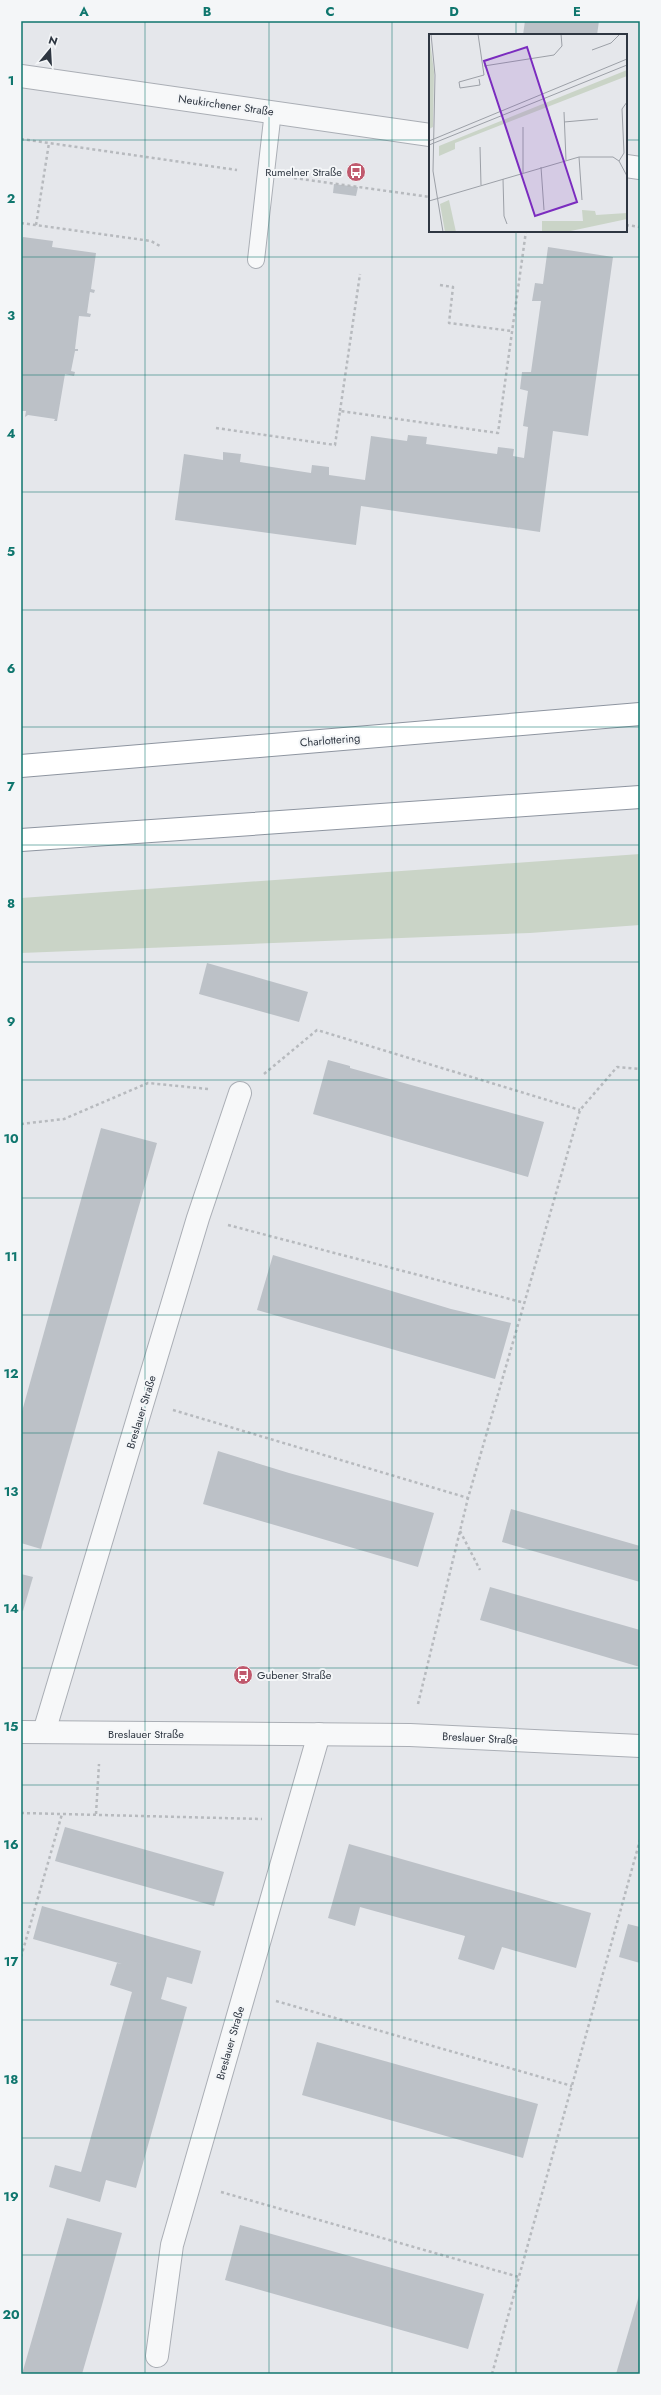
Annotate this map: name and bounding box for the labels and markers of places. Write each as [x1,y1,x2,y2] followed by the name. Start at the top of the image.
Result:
[345,161,367,183] bus stop icon: Rumelner Straße
[265,164,342,180] place label: Rumelner Straße
[232,1664,254,1686] bus stop icon: Gubener Straße
[257,1667,332,1683] place label: Gubener Straße

